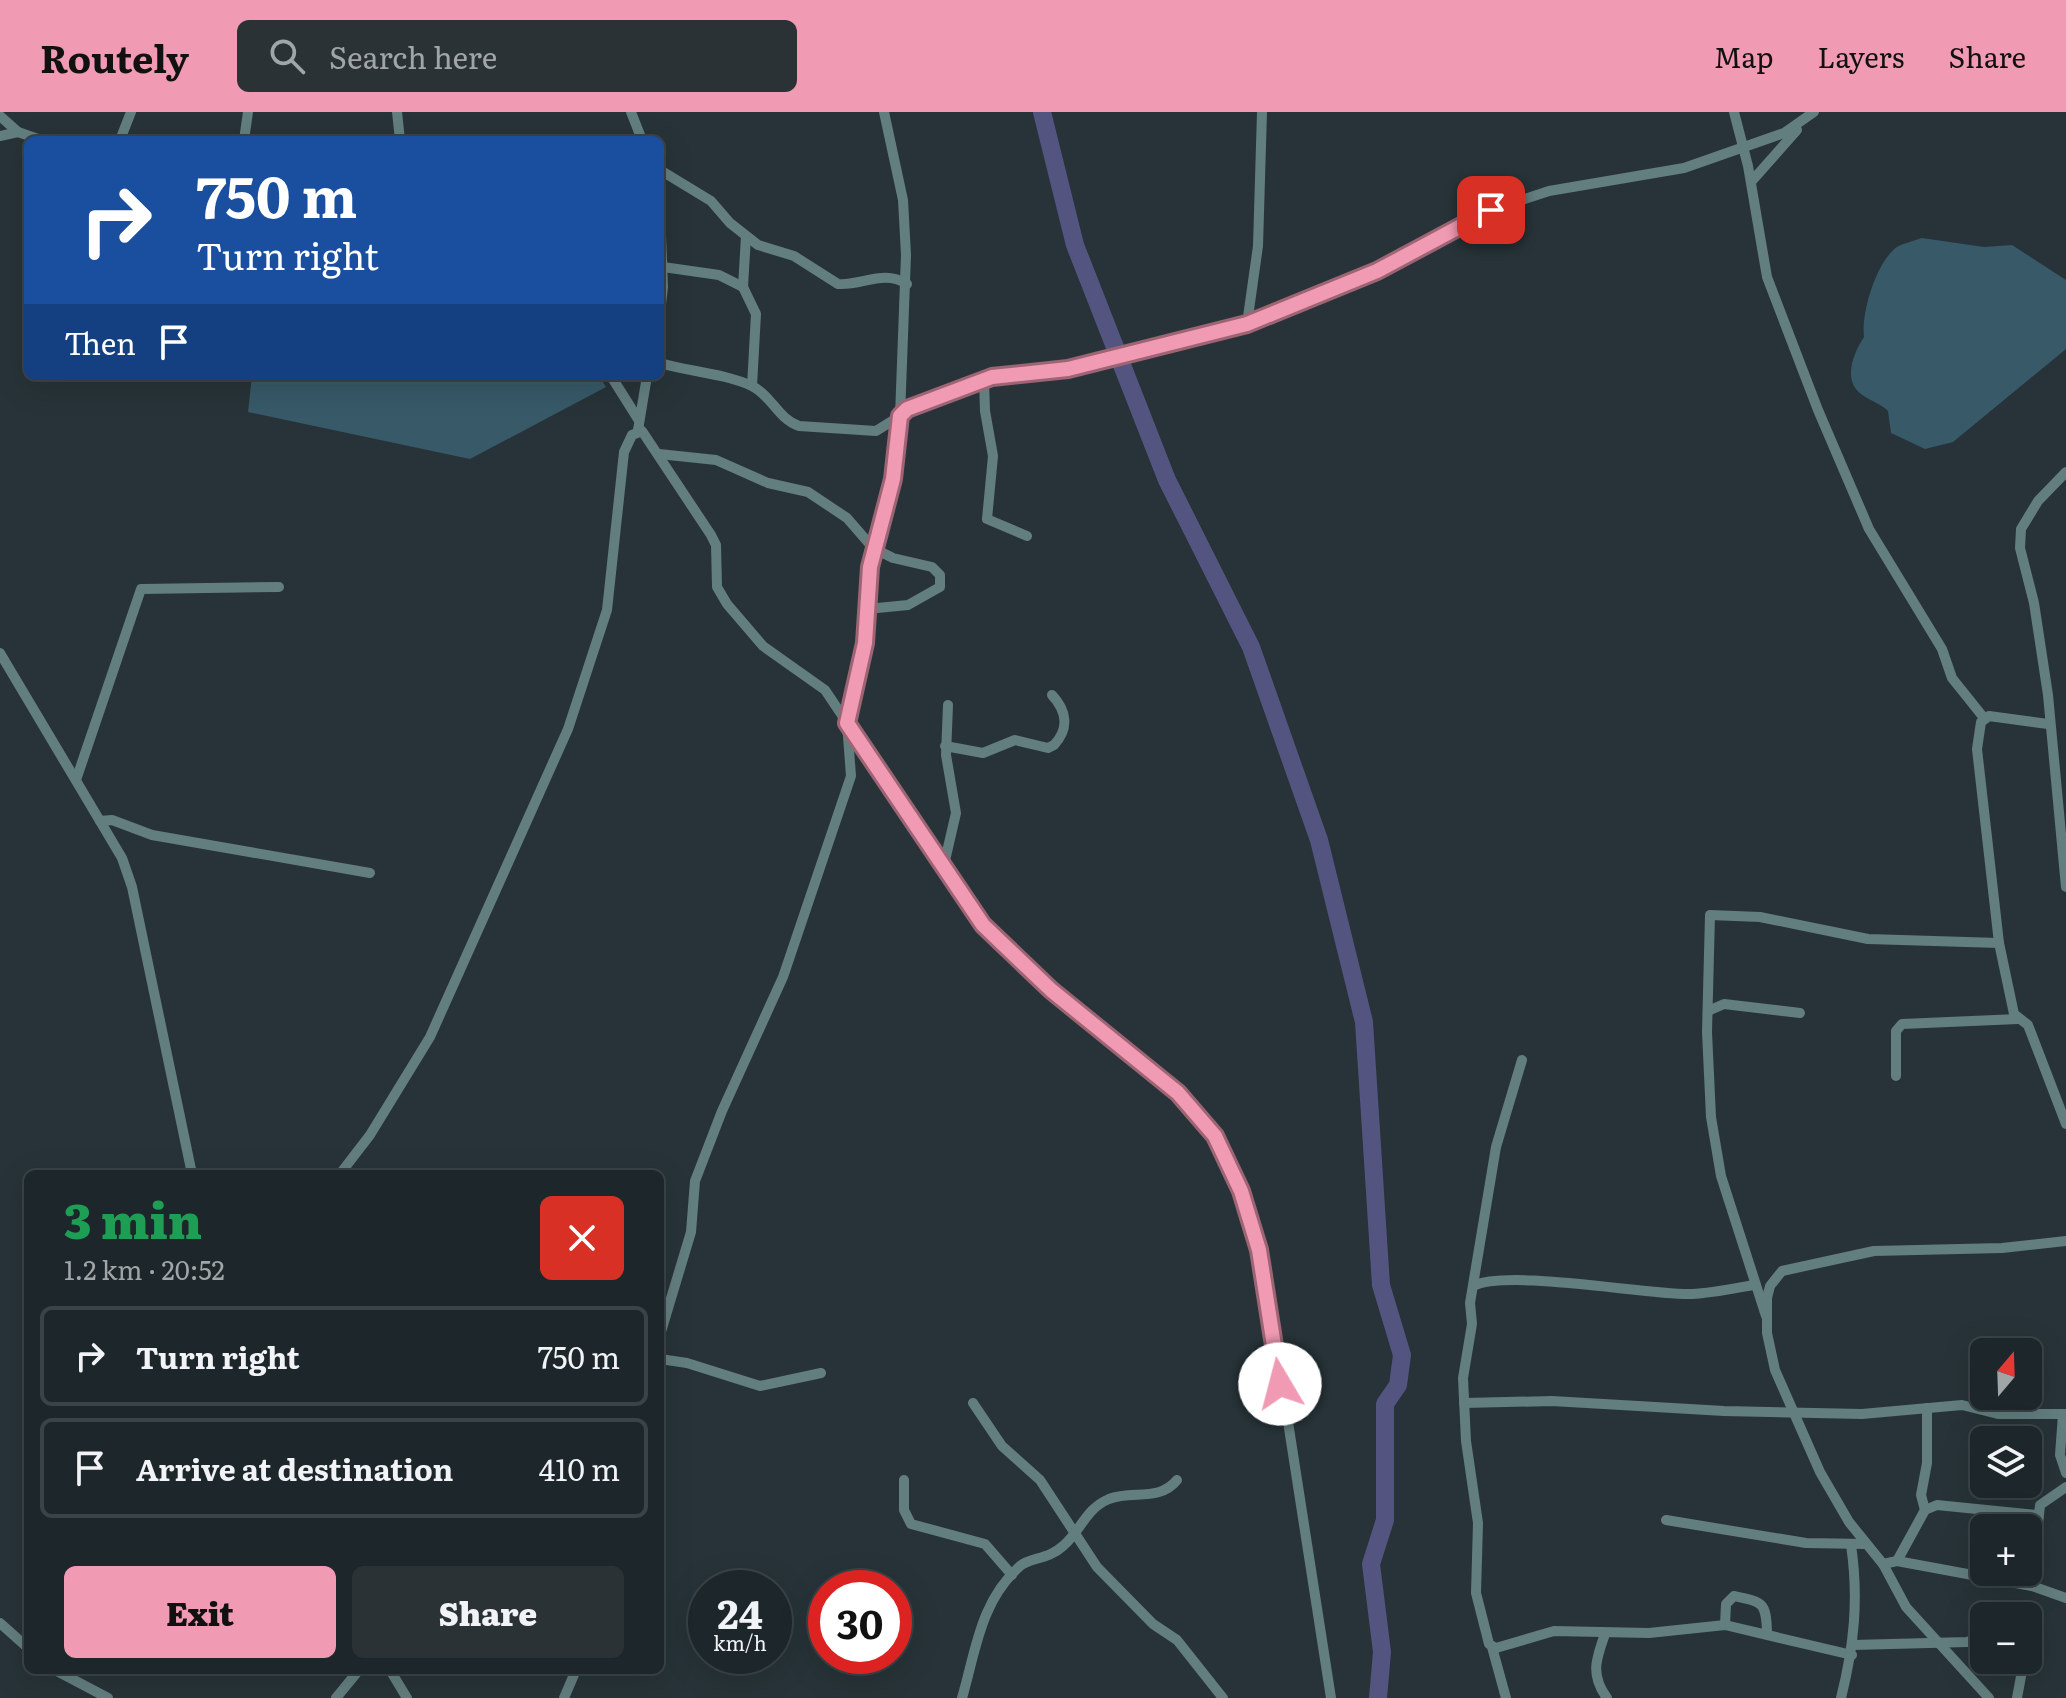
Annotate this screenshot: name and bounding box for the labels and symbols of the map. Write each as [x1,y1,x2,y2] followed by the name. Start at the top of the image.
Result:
[1457,176,1525,244] pin
[1970,1338,2042,1410] north arrow
[1238,1342,1322,1426] position arrow
[808,1570,912,1674] speed limit sign: 30

